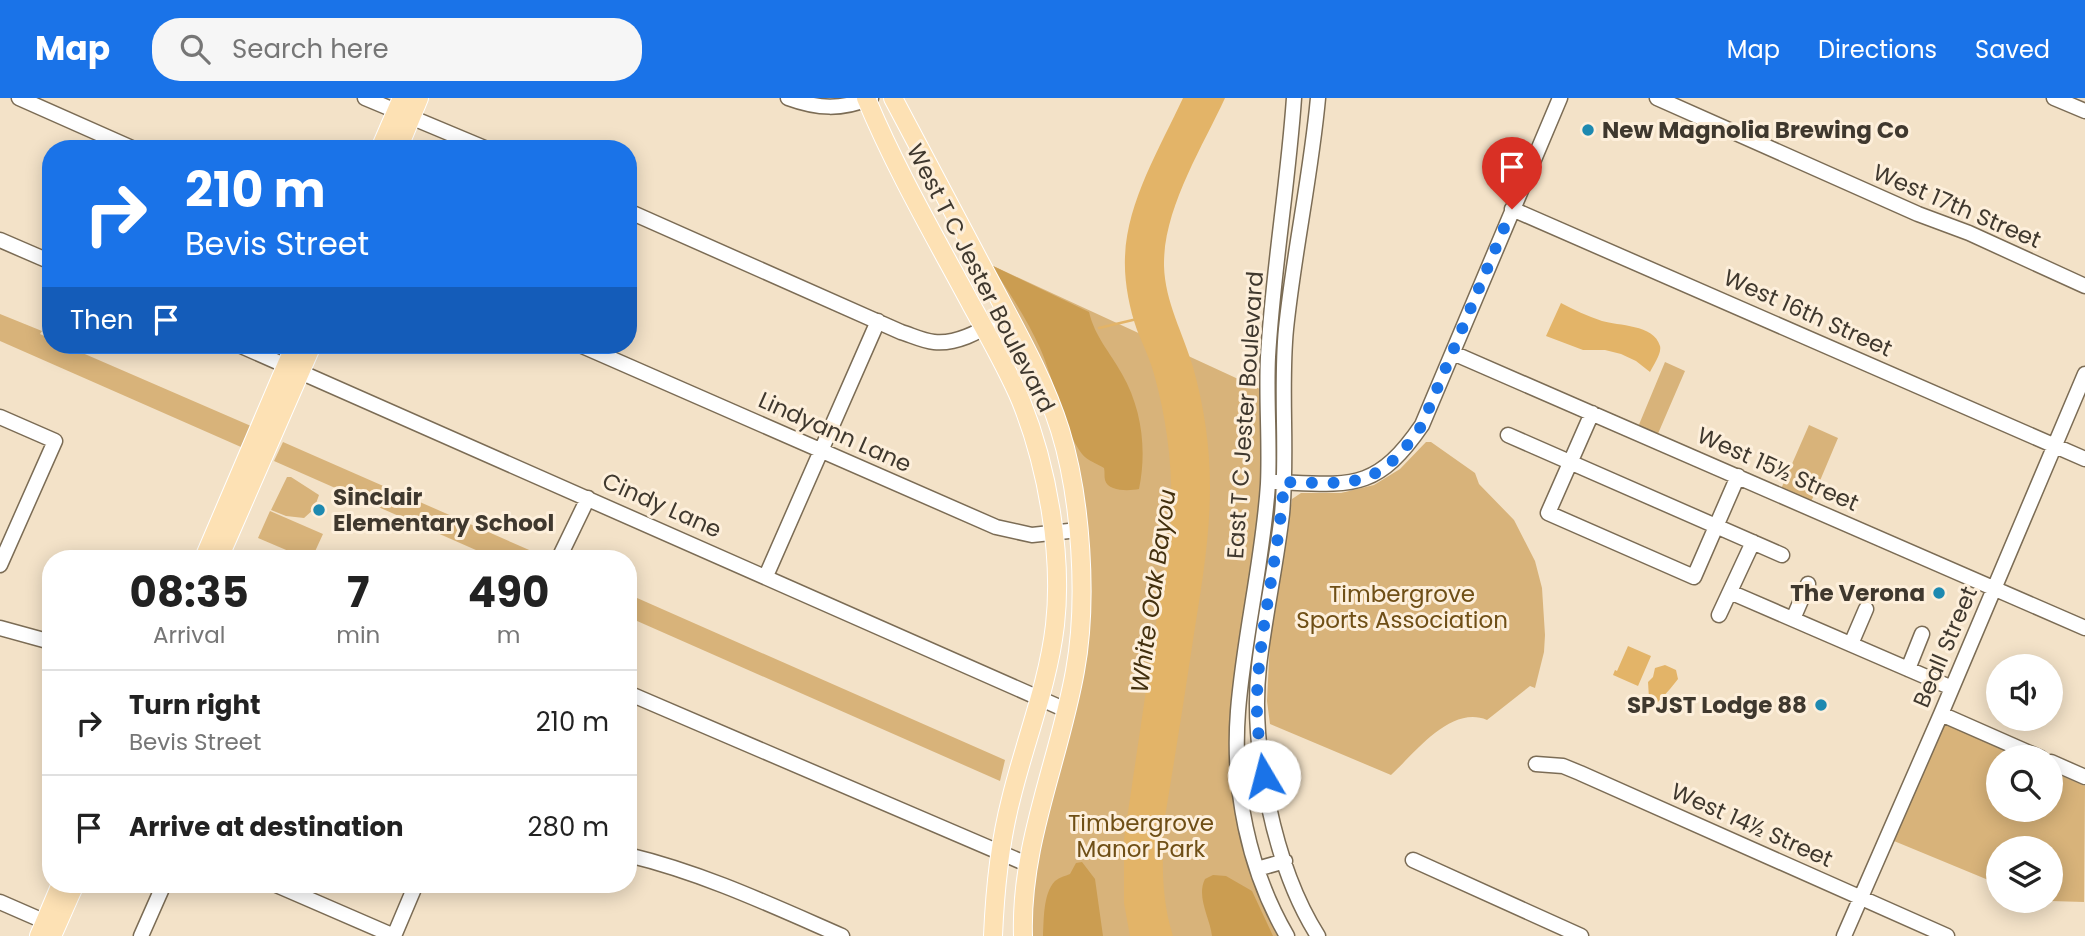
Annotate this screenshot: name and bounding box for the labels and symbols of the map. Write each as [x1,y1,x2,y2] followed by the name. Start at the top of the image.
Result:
[1602,114,1909,146] place label: New Magnolia Brewing Co
[1580,122,1596,138] marker: New Magnolia Brewing Co
[1482,137,1542,209] pin
[899,138,1063,418] street label: West T C Jester Boulevard
[1868,156,2046,256] street label: West 17th Street
[1718,261,1898,365] street label: West 16th Street
[1219,270,1271,560] street label: East T C Jester Boulevard
[753,384,917,480] street label: Lindyann Lane
[1692,419,1864,519] street label: West 15½ Street
[597,465,727,545] street label: Cindy Lane
[333,481,554,539] place label: Sinclair Elementary School
[1122,487,1184,695] water label: White Oak Bayou
[311,502,327,518] marker: Sinclair Elementary School
[1790,577,1925,609] place label: The Verona
[1296,578,1508,636] park label: Timbergrove Sports Association
[1905,582,1985,712] street label: Beall Street
[1931,585,1947,601] marker: The Verona
[1627,689,1807,721] place label: SPJST Lodge 88
[1813,697,1829,713] marker: SPJST Lodge 88
[1227,739,1301,813] position arrow
[1666,775,1838,875] street label: West 14½ Street
[1068,807,1214,865] park label: Timbergrove Manor Park

